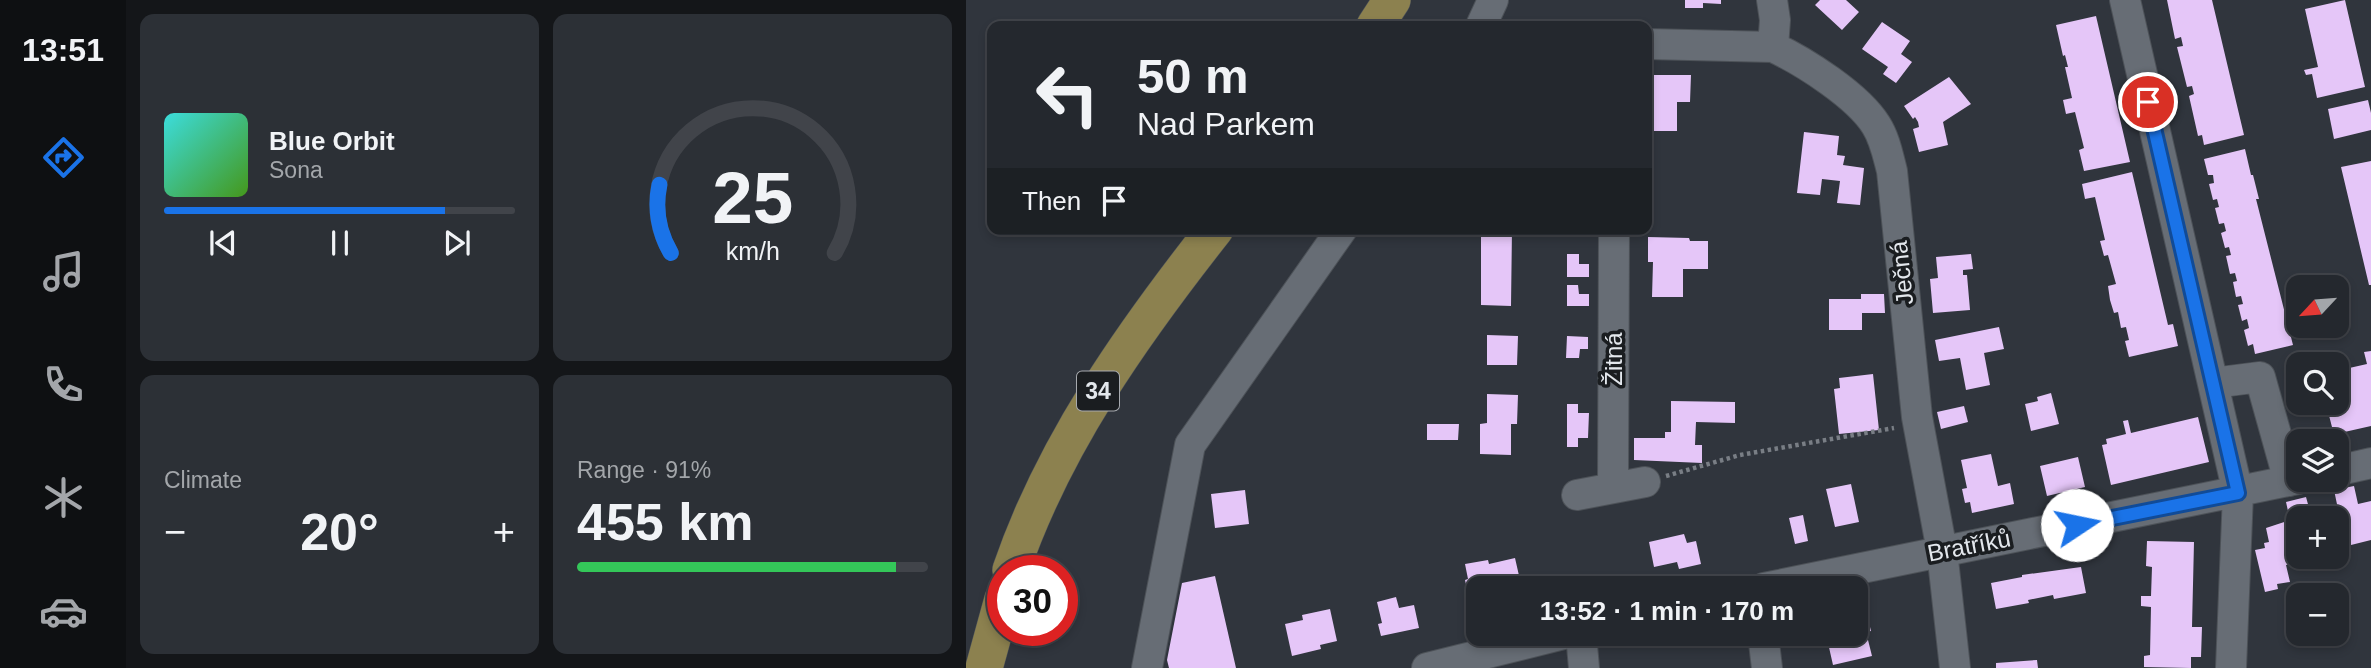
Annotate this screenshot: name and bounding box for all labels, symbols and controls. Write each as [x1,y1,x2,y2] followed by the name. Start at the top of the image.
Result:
[22,32,104,68] text: 13:51
[1022,49,1113,140] icon: left
[1137,49,1249,103] text: 50 m
[2118,72,2178,132] pin
[2129,83,2167,121] icon: arrive
[1137,106,1315,142] text: Nad Parkem
[269,126,395,156] text: Blue Orbit
[39,133,88,182] icon: directions
[269,157,323,183] text: Sona
[712,158,793,239] text: 25
[1095,182,1133,220] icon: arrive
[1022,186,1081,216] text: Then
[204,224,242,262] icon: previous
[321,224,359,262] icon: pause
[438,224,476,262] icon: next
[725,237,780,265] text: km/h
[1885,239,1918,306] street label: Ječná
[39,247,88,296] icon: music
[2286,275,2348,338] north arrow
[2286,275,2349,646] map controls
[1600,332,1627,386] street label: Žitná
[2286,352,2349,415] button: search
[39,360,88,409] icon: phone
[1077,372,1119,410] road number: 34
[2286,429,2349,492] button: layers
[577,457,711,483] text: Range · 91%
[164,467,242,493] text: Climate
[39,473,88,522] icon: climate
[2040,488,2114,562] position arrow
[577,493,753,551] text: 455 km
[300,503,379,561] text: 20°
[2286,506,2349,569] button: +
[164,511,186,553] text: −
[493,511,515,553] text: +
[1925,524,2013,567] street label: Bratříků
[987,555,1078,646] speed limit sign: 30
[2286,583,2349,646] button: −
[39,587,88,636] icon: car
[1540,596,1794,626] text: 13:52 · 1 min · 170 m

